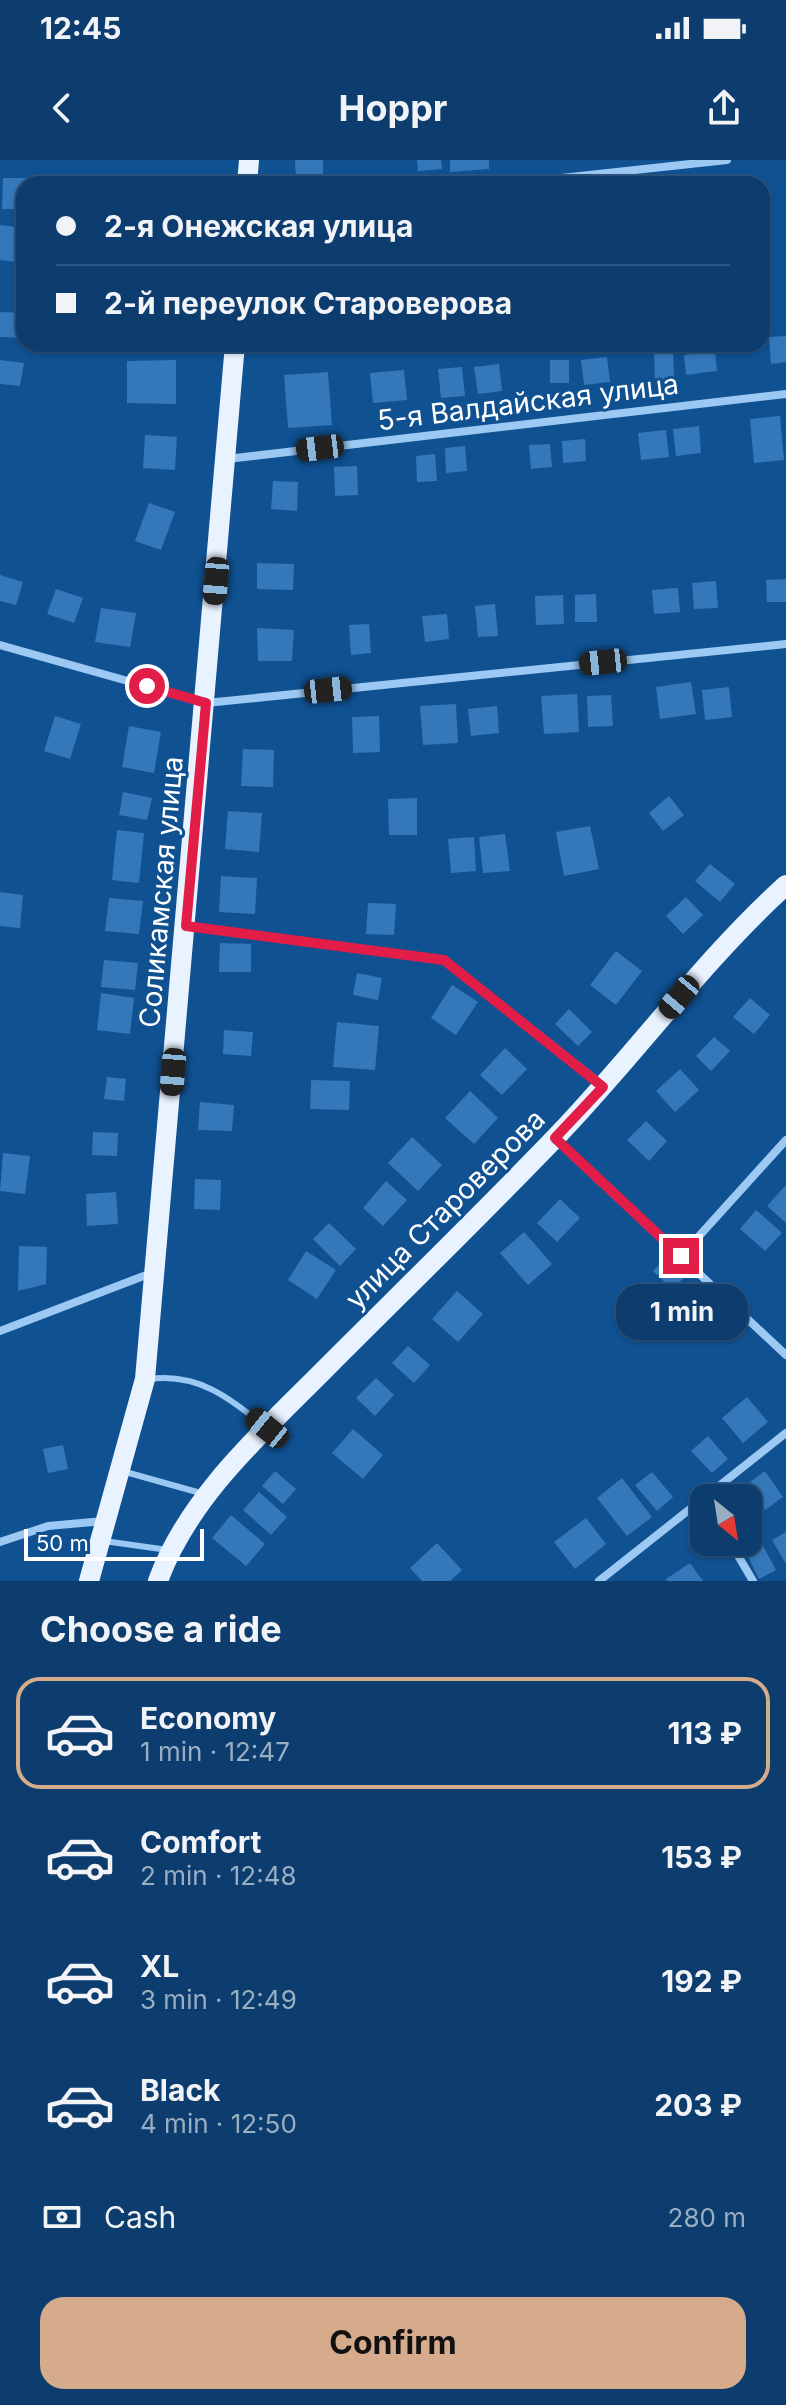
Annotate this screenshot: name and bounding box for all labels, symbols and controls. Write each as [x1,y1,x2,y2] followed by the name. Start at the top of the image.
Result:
[40,10,121,46] text: 12:45
[40,86,84,130] icon: back
[338,86,448,130] text: Hoppr
[702,86,746,130] icon: share
[104,208,413,244] text: 2-я Онежская улица
[104,285,512,321] text: 2-й переулок Староверова
[375,367,681,437] street label: 5-я Валдайская улица
[295,433,345,463] car
[202,556,230,606] car
[578,648,628,676] car
[129,668,165,704] route start
[303,676,353,704] car
[132,755,190,1029] street label: Соликамская улица
[654,971,704,1023] car
[159,1047,187,1097] car
[338,1102,552,1316] street label: улица Староверова
[663,1238,699,1274] route end
[615,1284,747,1340] callout: 1 min
[650,1296,714,1327] text: 1 min
[241,1404,293,1452] car
[690,1484,762,1556] north arrow
[690,1484,762,1556] map controls
[24,1525,204,1561] scale bar
[36,1530,89,1556] text: 50 m
[40,1607,282,1651] text: Choose a ride
[44,1697,116,1769] icon: car
[140,1700,276,1736] text: Economy
[667,1715,742,1751] text: 113 ₽
[140,1736,290,1767] text: 1 min · 12:47
[44,1821,116,1893] icon: car
[140,1824,261,1860] text: Comfort
[661,1839,742,1875] text: 153 ₽
[140,1860,297,1891] text: 2 min · 12:48
[44,1945,116,2017] icon: car
[140,1948,179,1984] text: XL
[661,1963,742,1999] text: 192 ₽
[140,1984,297,2015] text: 3 min · 12:49
[44,2069,116,2141] icon: car
[140,2072,220,2108] text: Black
[654,2087,742,2123] text: 203 ₽
[140,2108,297,2139] text: 4 min · 12:50
[40,2195,84,2239] icon: cash
[104,2199,176,2235] text: Cash
[668,2202,746,2233] text: 280 m
[40,2297,746,2389] button: Confirm

